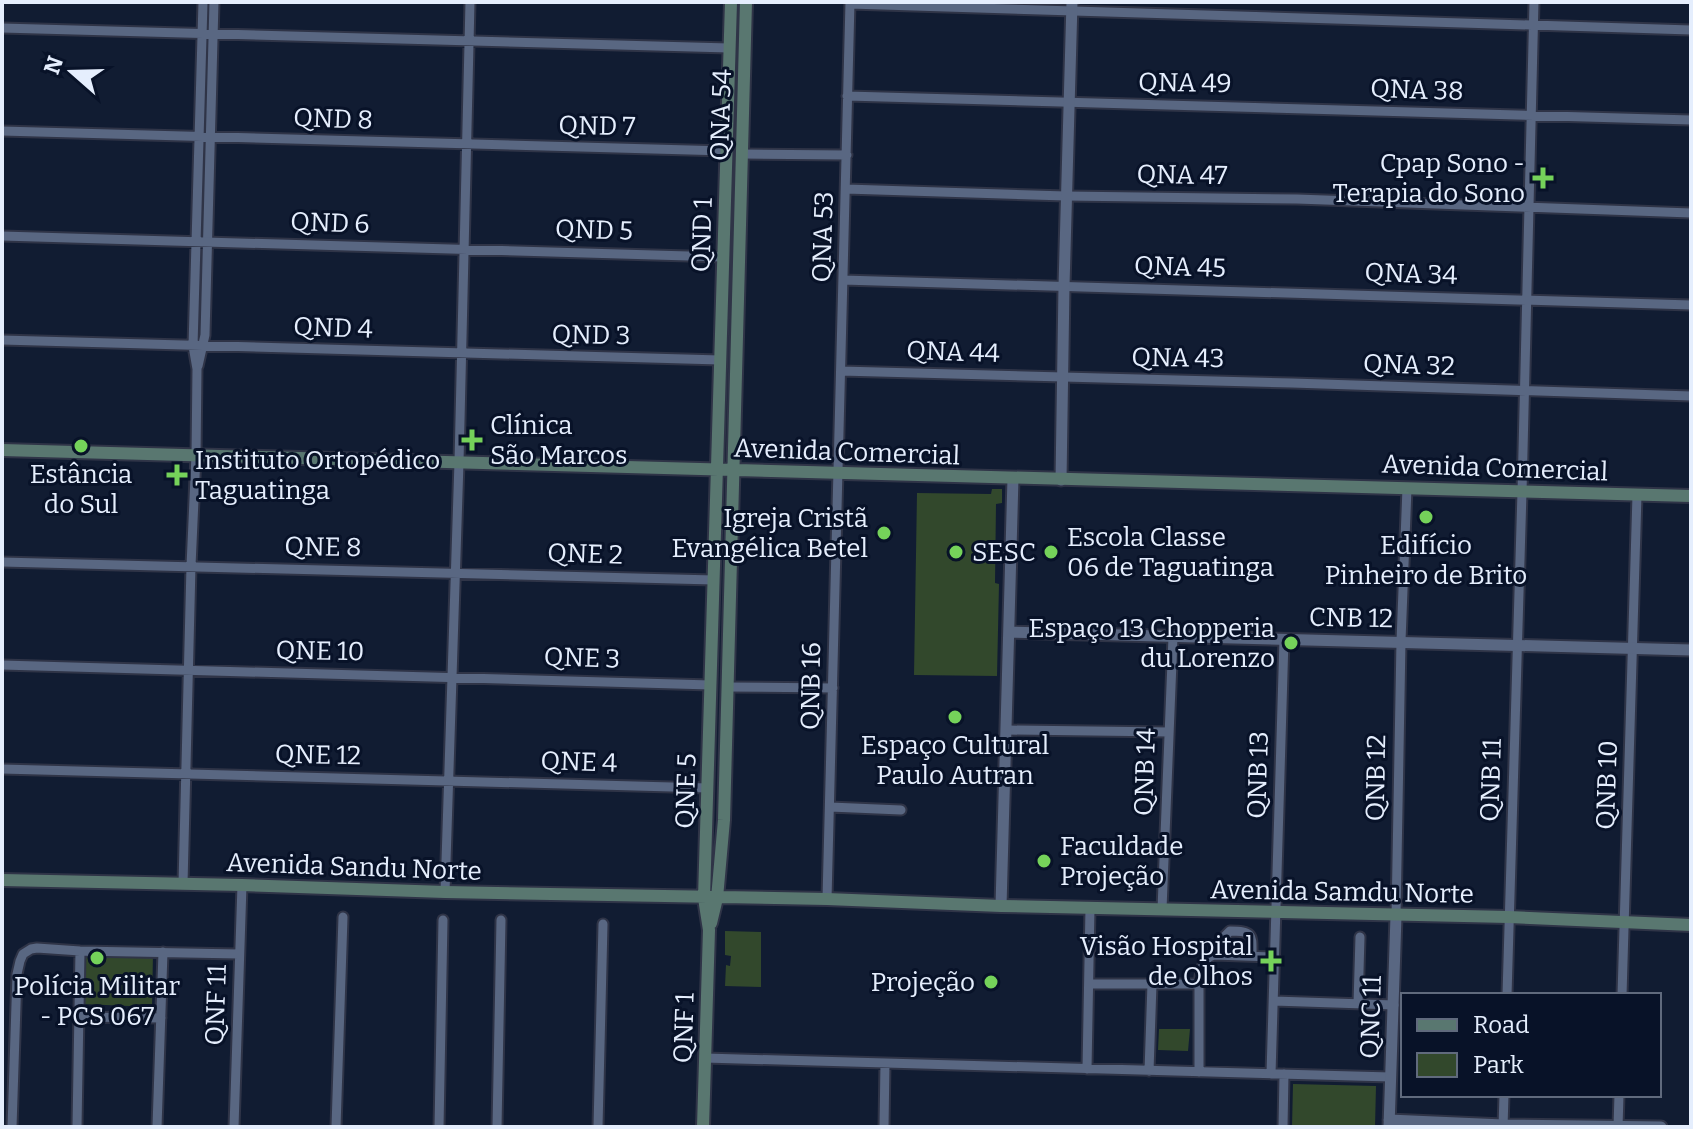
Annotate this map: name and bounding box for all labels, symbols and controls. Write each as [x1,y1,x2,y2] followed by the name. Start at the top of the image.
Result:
[32,32,112,112] north arrow
[38,53,69,78] text: N
[1138,67,1232,99] street label: QNA 49
[704,68,738,162] street label: QNA 54
[1370,73,1464,107] street label: QNA 38
[293,102,373,136] street label: QND 8
[558,110,636,142] street label: QND 7
[1332,148,1525,209] place label: Cpap Sono - Terapia do Sono
[1136,159,1228,191] street label: QNA 47
[1532,167,1554,189] marker: Cpap Sono - Terapia do Sono
[806,191,840,283] street label: QNA 53
[685,197,719,273] street label: QND 1
[290,206,370,240] street label: QND 6
[555,213,633,247] street label: QND 5
[1133,250,1227,284] street label: QNA 45
[1364,257,1458,291] street label: QNA 34
[293,311,373,345] street label: QND 4
[551,319,631,351] street label: QND 3
[906,335,1000,369] street label: QNA 44
[1131,342,1225,374] street label: QNA 43
[1362,348,1456,382] street label: QNA 32
[490,410,627,471] place label: Clínica São Marcos
[461,429,483,451] marker: Clínica São Marcos
[733,433,961,471] street label: Avenida Comercial
[72,437,90,455] marker: Estância do Sul
[195,445,440,506] place label: Instituto Ortopédico Taguatinga
[1381,449,1609,487] street label: Avenida Comercial
[30,459,132,520] place label: Estância do Sul
[166,464,188,486] marker: Instituto Ortopédico Taguatinga
[671,503,868,564] place label: Igreja Cristã Evangélica Betel
[1417,508,1435,526] marker: Edifício Pinheiro de Brito
[1067,522,1274,583] place label: Escola Classe 06 de Taguatinga
[875,524,893,542] marker: Igreja Cristã Evangélica Betel
[1325,530,1527,591] place label: Edifício Pinheiro de Brito
[284,531,362,563] street label: QNE 8
[547,537,623,571] street label: QNE 2
[972,537,1036,568] place label: SESC
[947,543,965,561] marker: SESC
[1042,543,1060,561] marker: Escola Classe 06 de Taguatinga
[1309,602,1393,634] street label: CNB 12
[1028,613,1275,674] place label: Espaço 13 Chopperia du Lorenzo
[1282,634,1300,652] marker: Espaço 13 Chopperia du Lorenzo
[275,635,365,667] street label: QNE 10
[543,641,621,675] street label: QNE 3
[795,642,827,730] street label: QNB 16
[946,708,964,726] marker: Espaço Cultural Paulo Autran
[1128,728,1162,816] street label: QNB 14
[861,730,1049,791] place label: Espaço Cultural Paulo Autran
[1241,731,1275,819] street label: QNB 13
[1360,734,1392,822] street label: QNB 12
[1474,737,1508,822] street label: QNB 11
[275,739,361,771] street label: QNE 12
[1590,740,1624,830] street label: QNB 10
[540,745,618,779] street label: QNE 4
[669,753,703,829] street label: QNE 5
[1060,831,1184,892] place label: Faculdade Projeção
[226,847,482,887] street label: Avenida Sandu Norte
[1035,852,1053,870] marker: Faculdade Projeção
[1210,874,1474,910] street label: Avenida Samdu Norte
[1080,931,1253,992] place label: Visão Hospital de Olhos
[88,949,106,967] marker: Polícia Militar - PCS 067
[1260,950,1282,972] marker: Visão Hospital de Olhos
[199,963,233,1046] street label: QNF 11
[871,967,975,998] place label: Projeção
[14,971,181,1032] place label: Polícia Militar - PCS 067
[982,973,1000,991] marker: Projeção
[1354,974,1388,1059] street label: QNC 11
[667,992,701,1064] street label: QNF 1
[1401,993,1661,1097] legend
[1473,1011,1529,1039] text: Road
[1473,1051,1524,1079] text: Park

